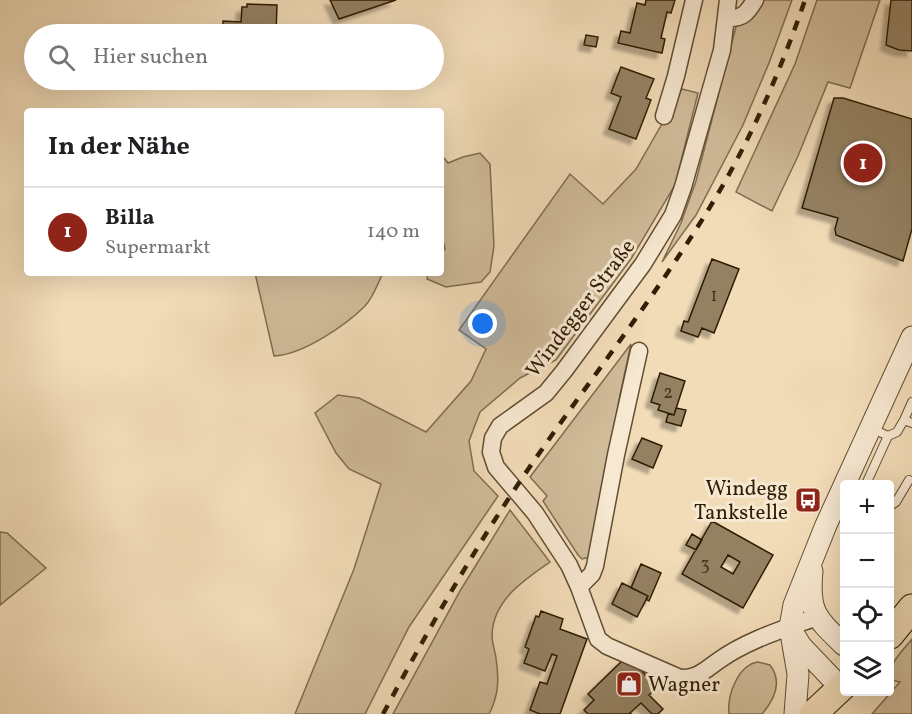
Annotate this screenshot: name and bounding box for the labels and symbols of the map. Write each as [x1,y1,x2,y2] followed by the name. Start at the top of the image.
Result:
[844,140,882,186] pin: 1
[520,234,643,384] street label: Windegger Straße
[711,284,717,309] house number: 1
[468,309,497,338] your location
[663,381,673,406] house number: 2
[694,475,788,528] place label: Windegg Tankstelle
[793,485,823,515] bus stop icon: Windegg Tankstelle
[700,553,710,578] house number: 3
[614,669,644,699] shop icon: Wagner
[648,671,720,700] place label: Wagner

